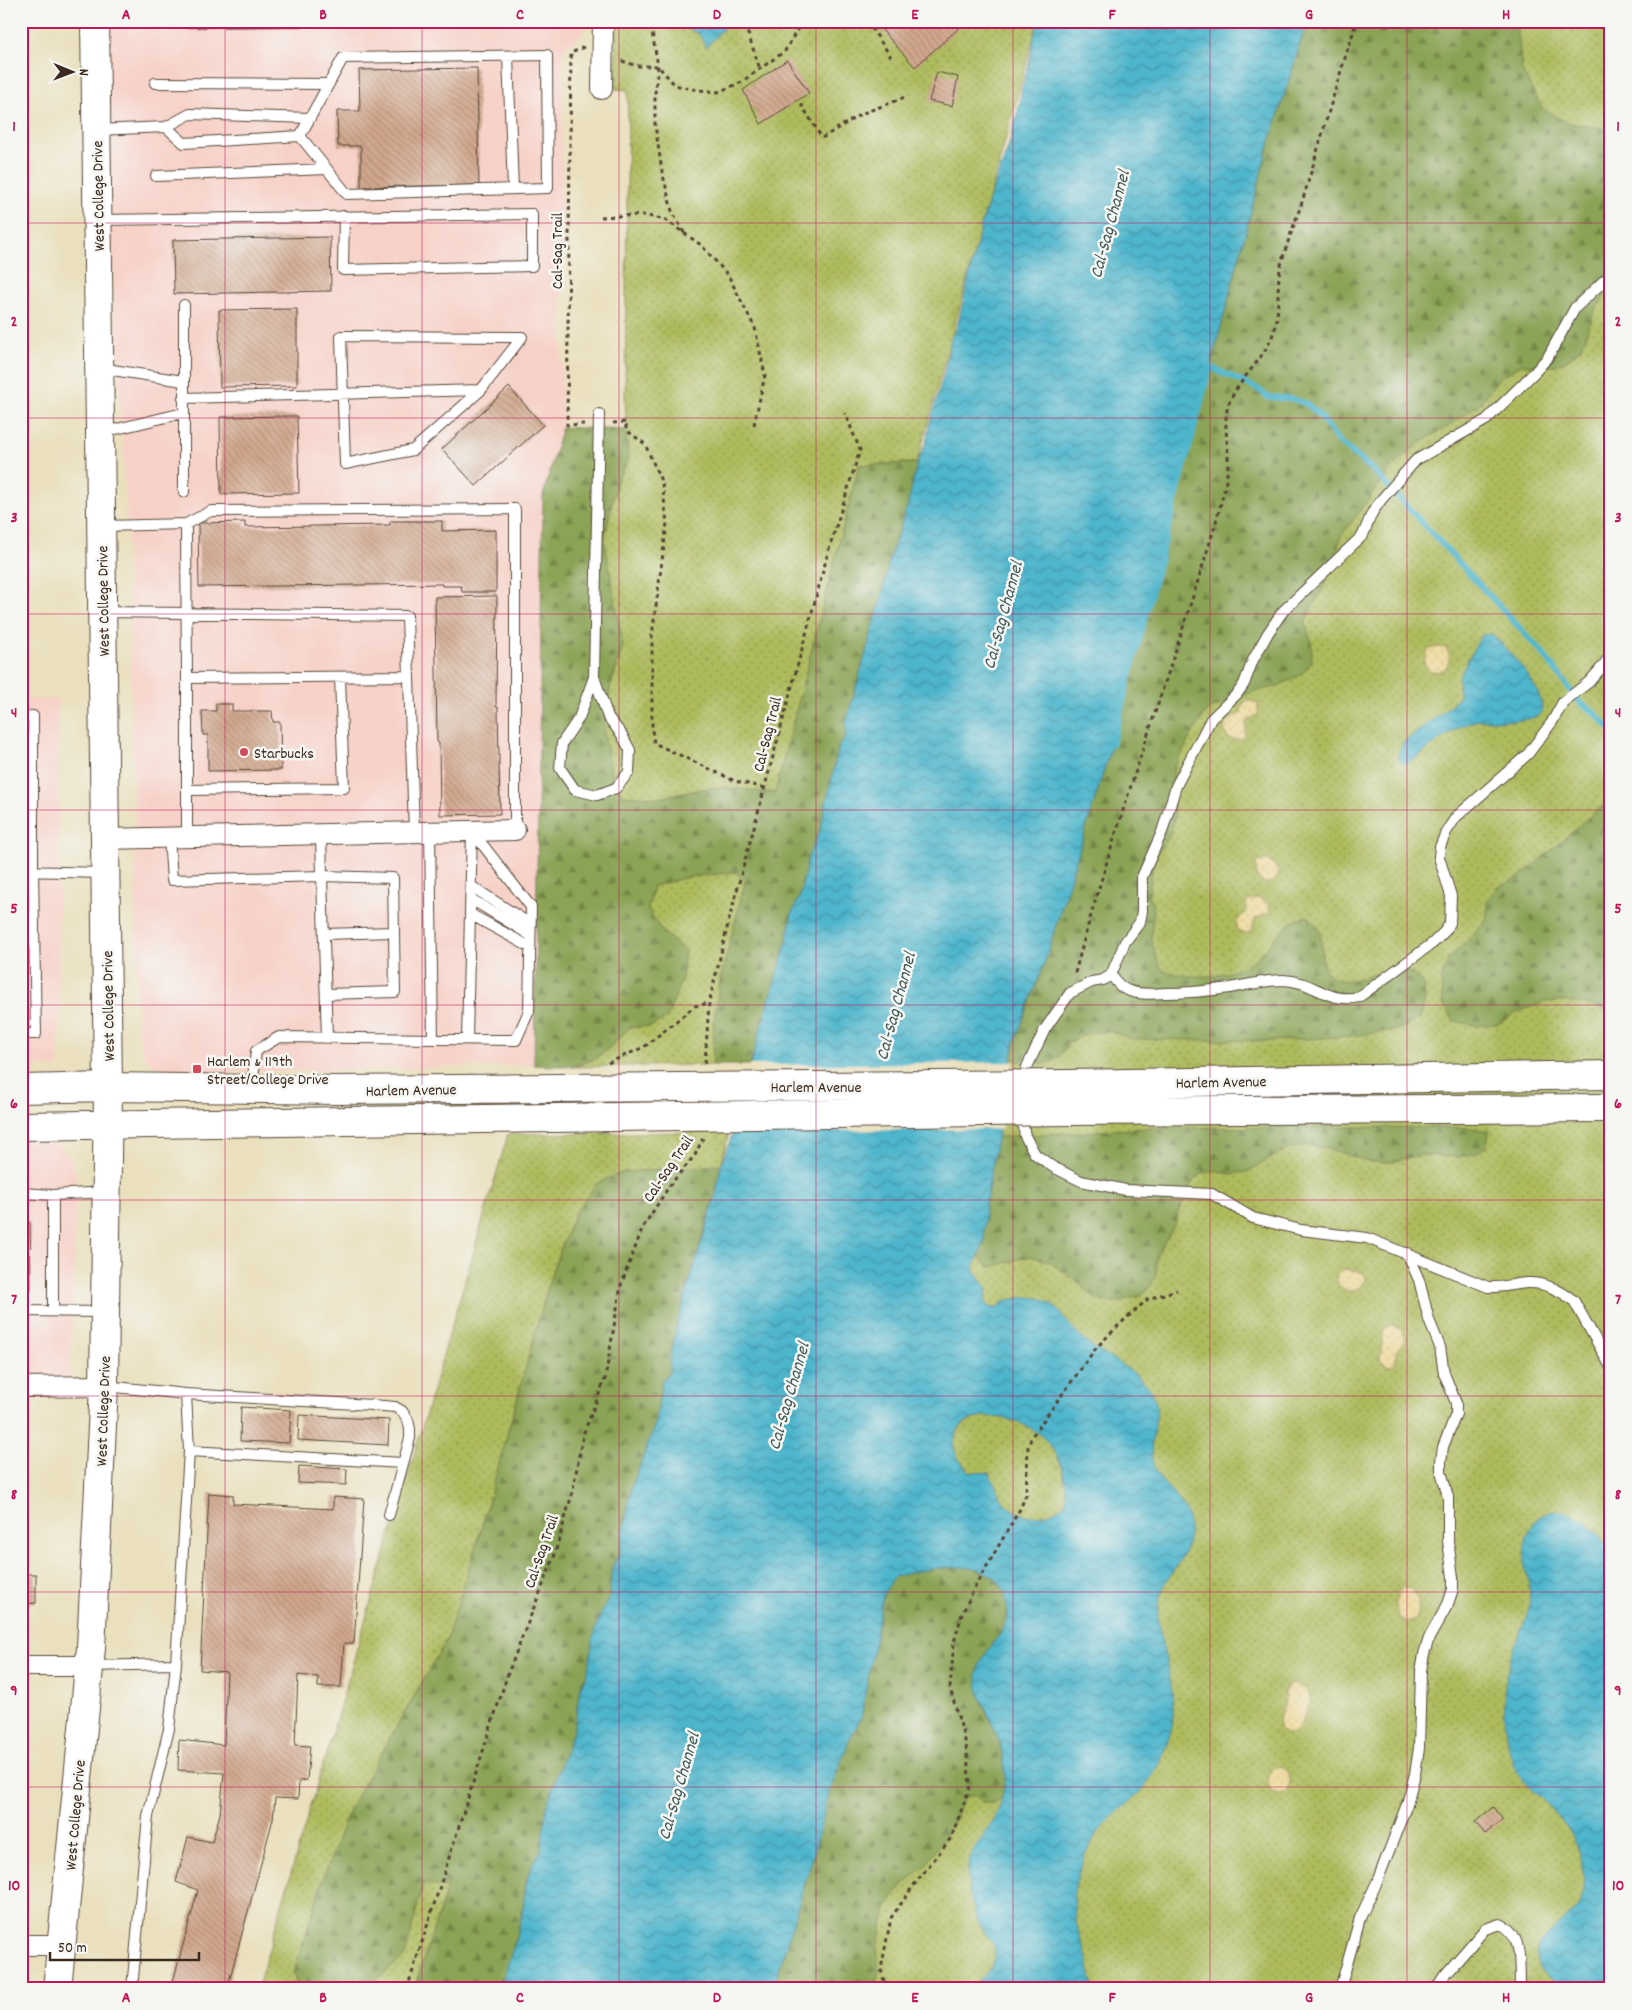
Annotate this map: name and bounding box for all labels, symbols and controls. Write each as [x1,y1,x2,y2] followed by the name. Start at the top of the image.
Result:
[122,4,131,27] text: A
[319,4,327,27] text: B
[516,4,524,27] text: C
[713,4,722,27] text: D
[911,4,919,27] text: E
[1108,4,1116,27] text: F
[1305,4,1313,27] text: G
[1502,4,1510,27] text: H
[48,48,98,98] north arrow
[73,69,93,76] text: N
[12,116,16,139] text: 1
[1616,116,1620,139] text: 1
[87,140,112,252] street label: West College Drive
[1085,166,1138,281] water label: Cal-Sag Channel
[547,213,570,289] street label: Cal-Sag Trail
[11,311,18,334] text: 2
[1615,311,1622,334] text: 2
[10,507,18,530] text: 3
[1614,507,1622,530] text: 3
[92,545,117,657] street label: West College Drive
[978,557,1031,672] water label: Cal-Sag Channel
[748,695,789,775] street label: Cal-Sag Trail
[11,702,17,725] text: 4
[1615,702,1621,725] text: 4
[254,743,314,766] place label: Starbucks
[238,746,250,758] marker: Starbucks
[10,898,18,921] text: 5
[1614,898,1622,921] text: 5
[871,948,924,1063] water label: Cal-Sag Channel
[97,950,122,1062] street label: West College Drive
[207,1051,329,1092] place label: Harlem & 119th Street/College Drive
[191,1063,203,1075] marker: Harlem & 119th Street/College Drive
[1175,1071,1267,1096] street label: Harlem Avenue
[771,1077,861,1100] street label: Harlem Avenue
[365,1079,457,1104] street label: Harlem Avenue
[10,1093,18,1116] text: 6
[1614,1093,1622,1116] text: 6
[638,1131,700,1208] street label: Cal-Sag Trail
[11,1289,17,1312] text: 7
[1615,1289,1621,1312] text: 7
[763,1338,818,1453] water label: Cal-Sag Channel
[91,1355,118,1467] street label: West College Drive
[11,1484,18,1507] text: 8
[1615,1484,1622,1507] text: 8
[519,1512,566,1592] street label: Cal-Sag Trail
[10,1680,18,1703] text: 9
[1614,1680,1622,1703] text: 9
[653,1728,708,1843] water label: Cal-Sag Channel
[60,1759,93,1871] street label: West College Drive
[8,1875,20,1898] text: 10
[1612,1875,1624,1898] text: 10
[50,1930,199,1962] scale bar
[58,1938,87,1960] text: 50 m
[122,1987,131,2010] text: A
[319,1987,327,2010] text: B
[516,1987,524,2010] text: C
[713,1987,722,2010] text: D
[911,1987,919,2010] text: E
[1108,1987,1116,2010] text: F
[1305,1987,1313,2010] text: G
[1502,1987,1510,2010] text: H

